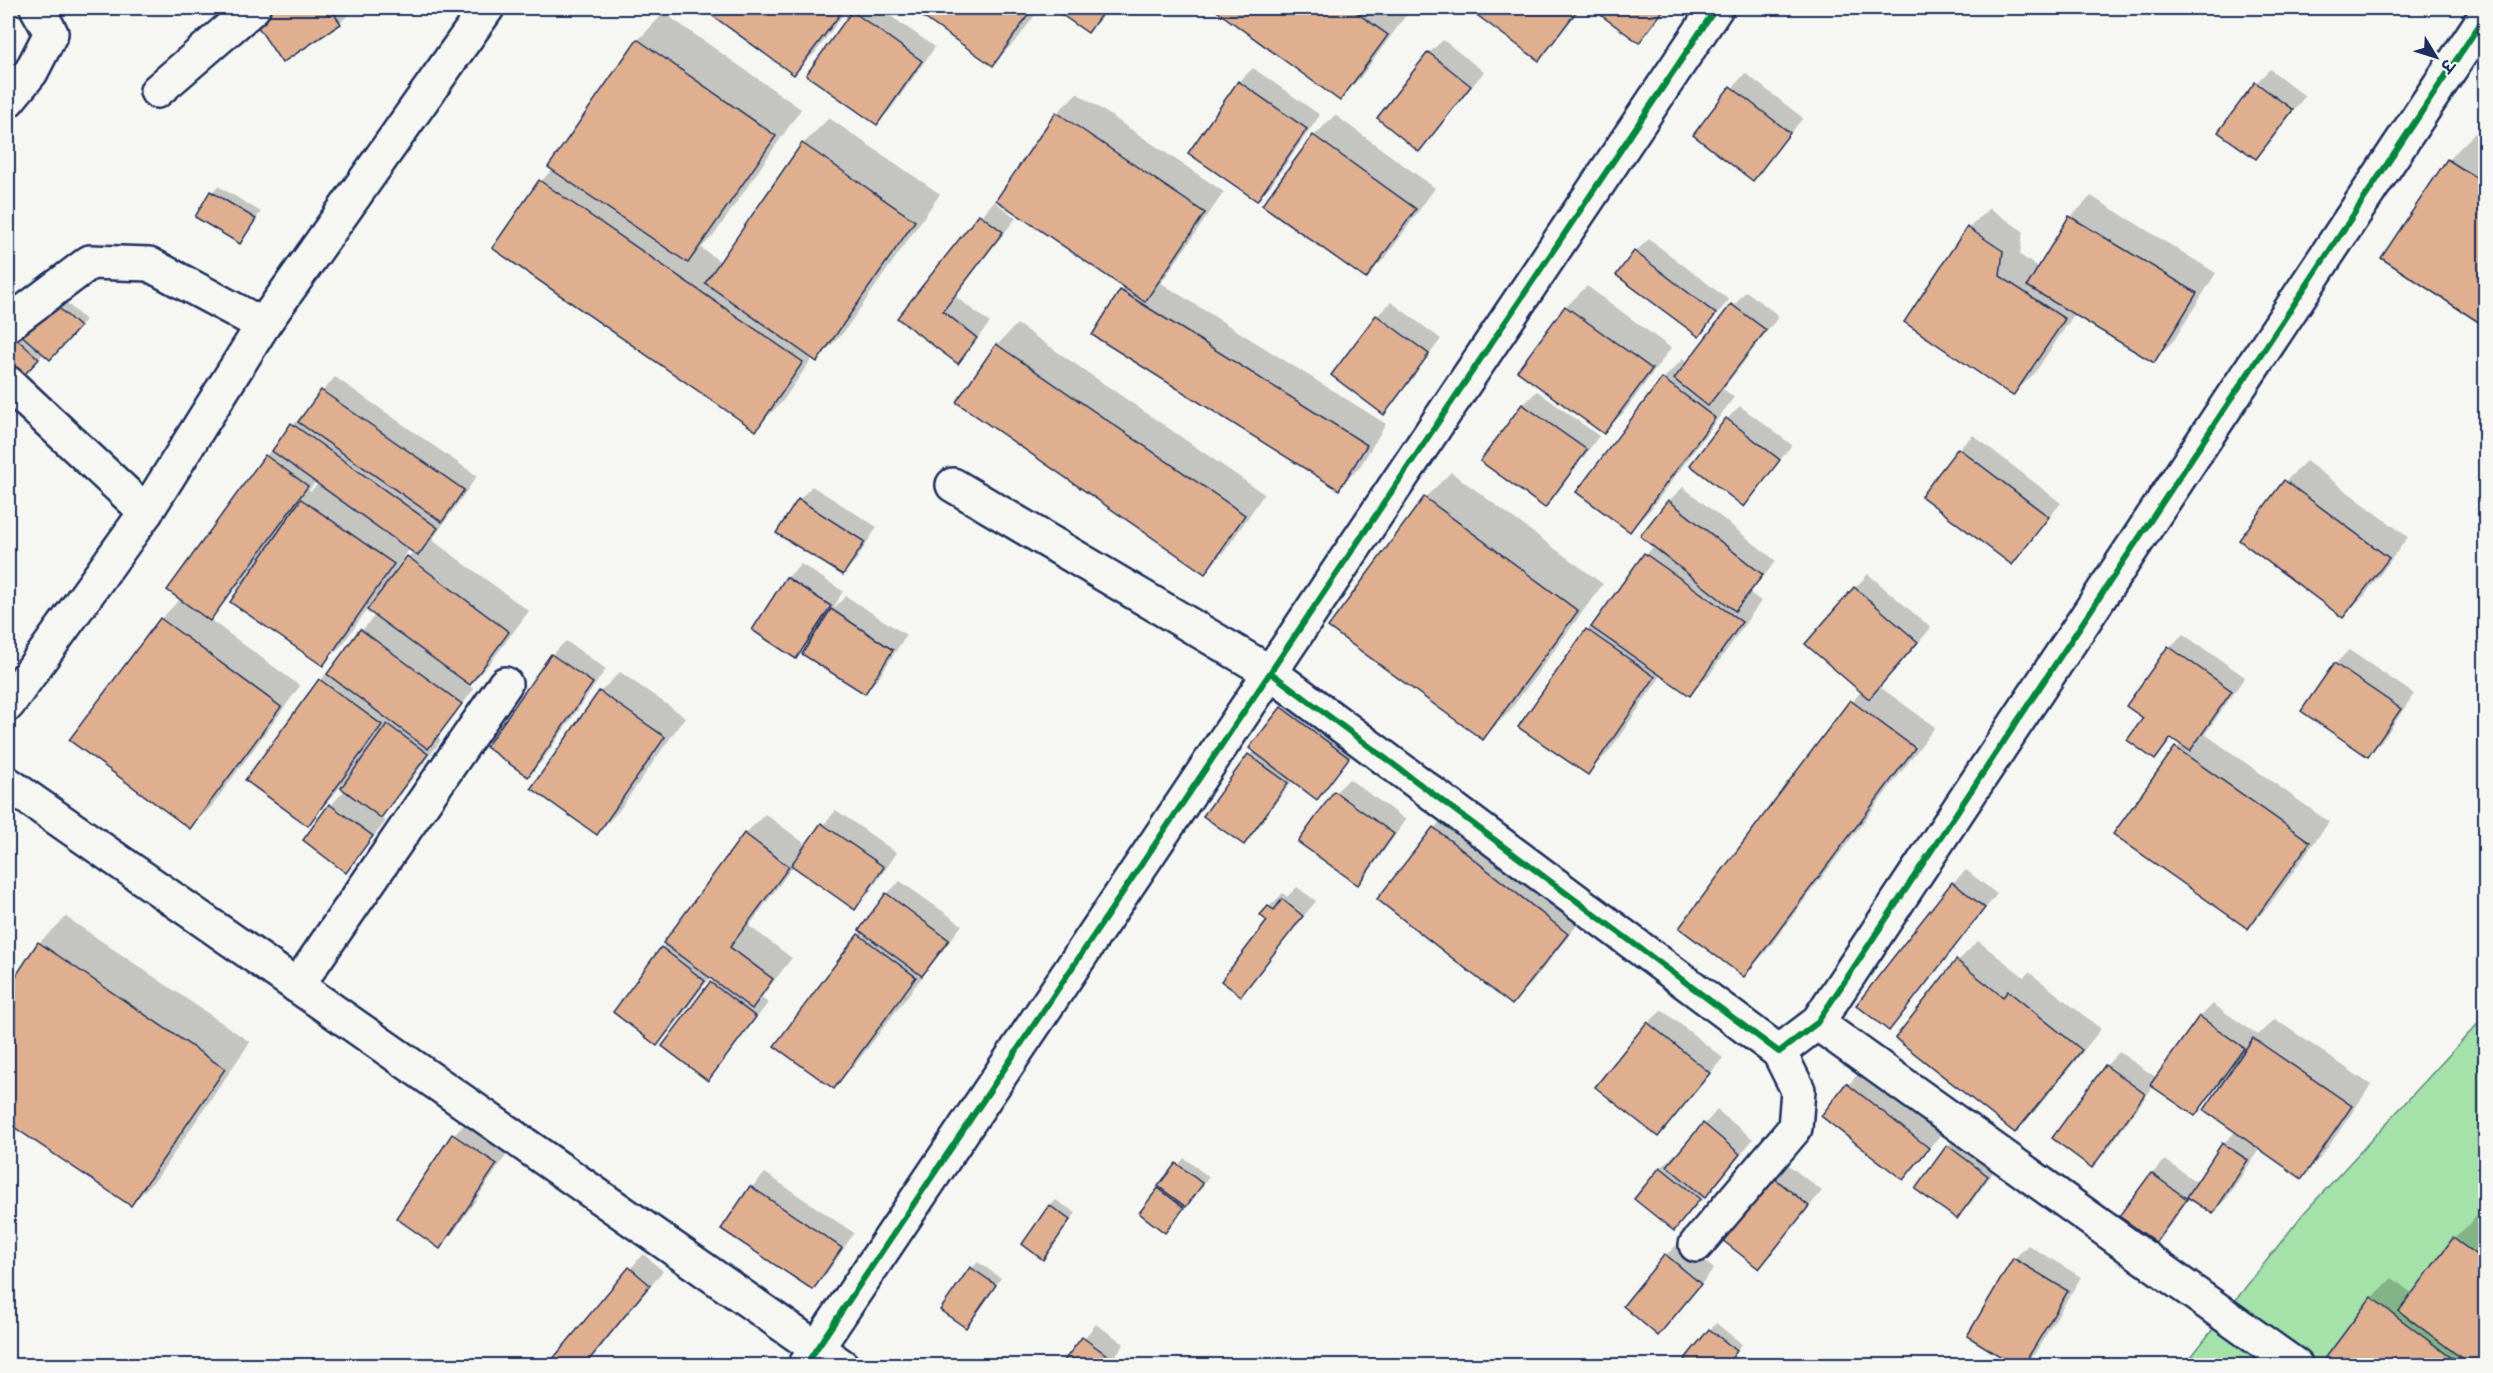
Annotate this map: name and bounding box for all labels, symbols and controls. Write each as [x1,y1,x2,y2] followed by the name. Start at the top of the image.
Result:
[2406,27,2466,87] north arrow
[2436,54,2461,78] text: उ

